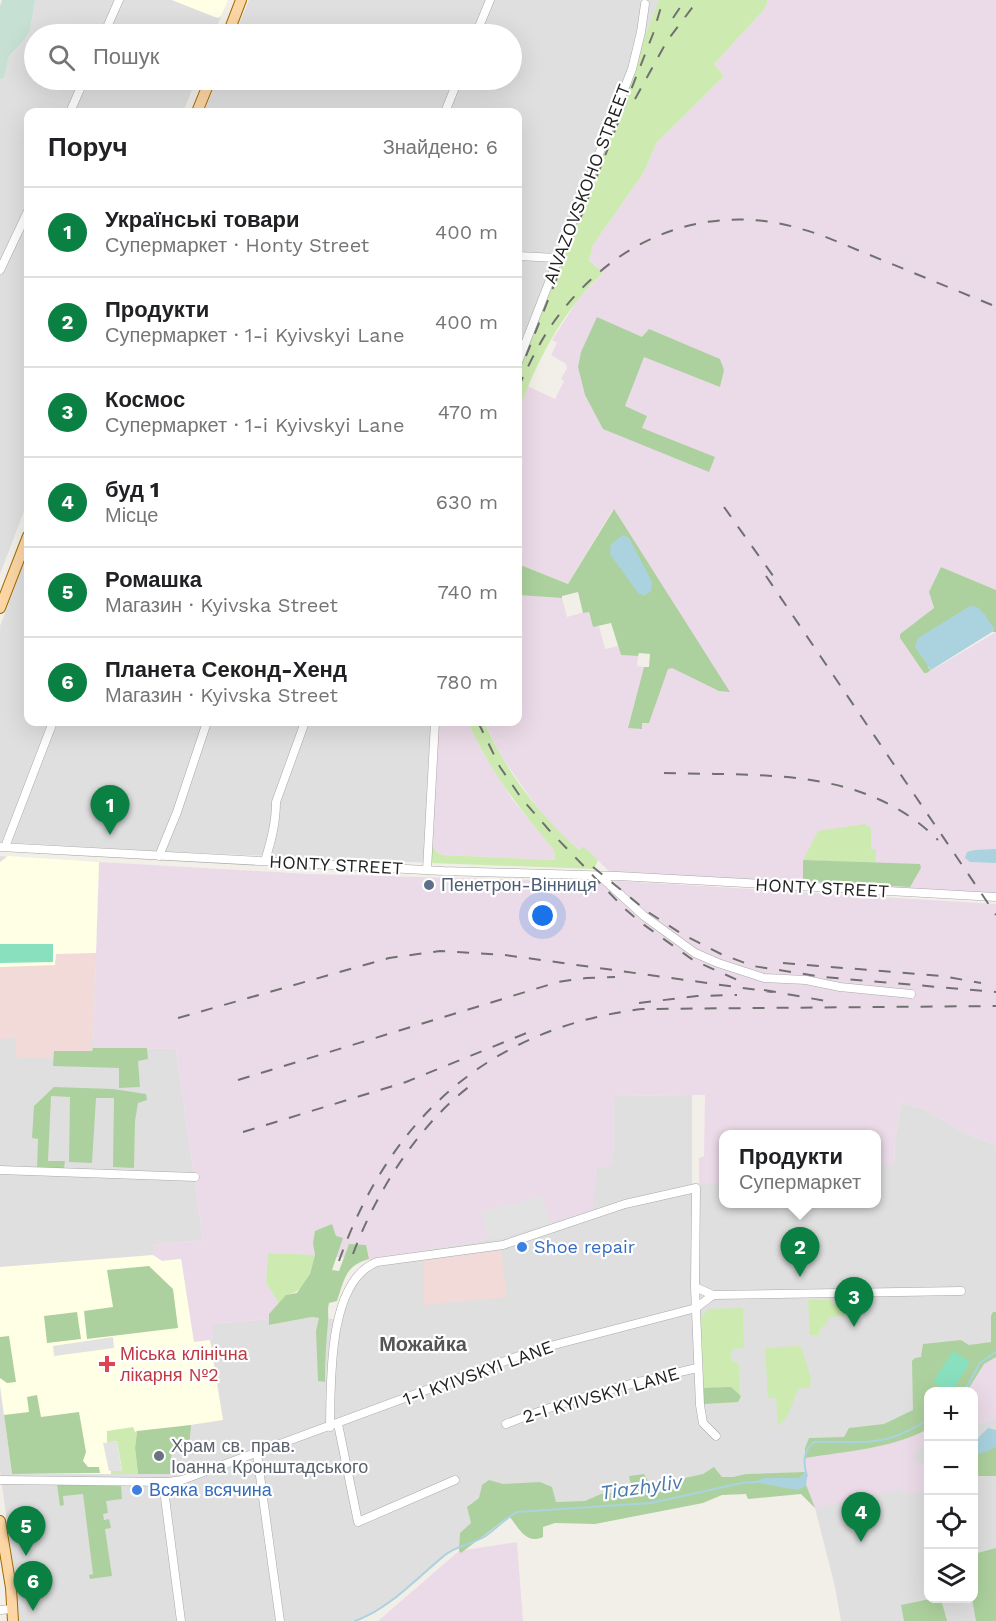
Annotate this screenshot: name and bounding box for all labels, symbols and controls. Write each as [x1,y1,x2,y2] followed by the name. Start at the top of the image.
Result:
[24,24,522,90] search box
[45,41,78,74] icon: search
[93,44,159,69] text: Пошук
[539,81,634,287] street label: AIVAZOVSKOHO STREET
[48,132,128,162] text: Поруч
[383,135,498,159] text: Знайдено: 6
[105,207,300,232] text: Українські товари
[63,220,72,244] text: 1
[435,220,498,244] text: 400 m
[105,233,369,257] text: Супермаркет · Honty Street
[105,297,209,322] text: Продукти
[62,310,73,334] text: 2
[435,310,498,334] text: 400 m
[105,323,405,347] text: Супермаркет · 1-i Kyivskyi Lane
[105,387,185,412] text: Космос
[62,400,73,424] text: 3
[438,400,498,424] text: 470 m
[105,413,405,437] text: Супермаркет · 1-i Kyivskyi Lane
[105,477,160,502] text: буд 1
[61,490,74,514] text: 4
[436,490,498,514] text: 630 m
[105,503,158,527] text: Місце
[105,567,202,592] text: Ромашка
[62,580,73,604] text: 5
[438,580,498,604] text: 740 m
[105,593,338,617] text: Магазин · Kyivska Street
[105,657,347,682] text: Планета Секонд-Хенд
[61,670,74,694] text: 6
[437,670,498,694] text: 780 m
[105,683,338,707] text: Магазин · Kyivska Street
[90,786,130,835] pin: 1
[269,851,404,879] street label: HONTY STREET
[441,874,597,895] place label: Пенетрон-Вінниця
[755,874,890,902] street label: HONTY STREET
[422,878,436,892] marker: Пенетрон-Вінниця
[528,901,557,930] your location
[719,1130,881,1208] popup
[739,1144,843,1169] text: Продукти
[739,1170,861,1194] text: Супермаркет
[780,1228,820,1277] pin: 2
[534,1236,635,1257] place label: Shoe repair
[515,1240,529,1254] marker: Shoe repair
[834,1278,874,1327] pin: 3
[379,1332,468,1356] district label: Можайка
[400,1336,556,1409] street label: 1-I KYIVSKYI LANE
[120,1343,249,1385] place label: Міська клінічна лікарня №2
[98,1355,116,1373] marker: Міська клінічна лікарня №2
[520,1362,681,1427] street label: 2-I KYIVSKYI LANE
[924,1387,978,1603] map controls
[924,1387,978,1441] button: +
[171,1435,368,1477] place label: Храм св. прав. Іоанна Кронштадського
[924,1441,978,1495] button: −
[152,1449,166,1463] marker: Храм св. прав. Іоанна Кронштадського
[599,1469,684,1505] water label: Tiazhyliv
[149,1479,273,1500] place label: Всяка всячина
[130,1483,144,1497] marker: Всяка всячина
[842,1492,880,1542] pin: 4
[924,1495,978,1549] button: locate
[6,1506,46,1556] pin: 5
[924,1549,978,1603] button: layers
[14,1562,52,1611] pin: 6

